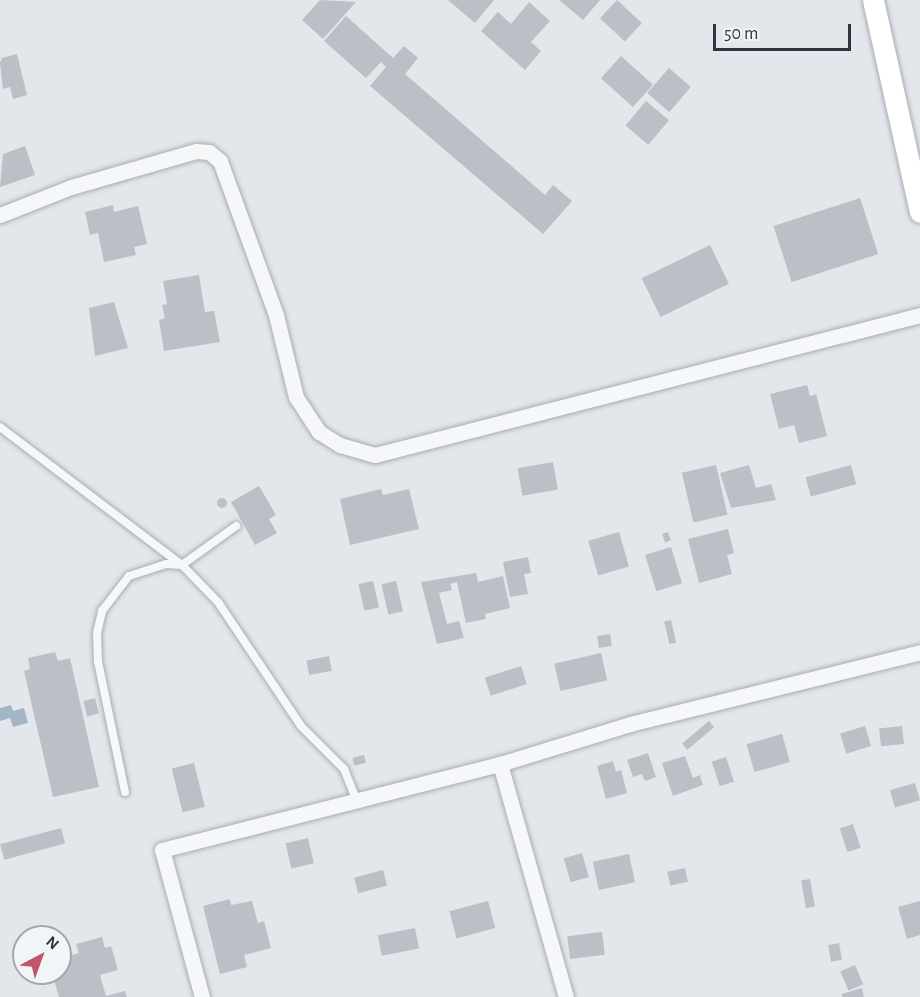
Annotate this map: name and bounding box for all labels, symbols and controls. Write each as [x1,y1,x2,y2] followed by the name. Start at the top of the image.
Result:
[716,12,854,50] scale bar
[724,25,758,43] text: 50 m
[12,925,72,985] north arrow
[43,933,62,953] text: N

